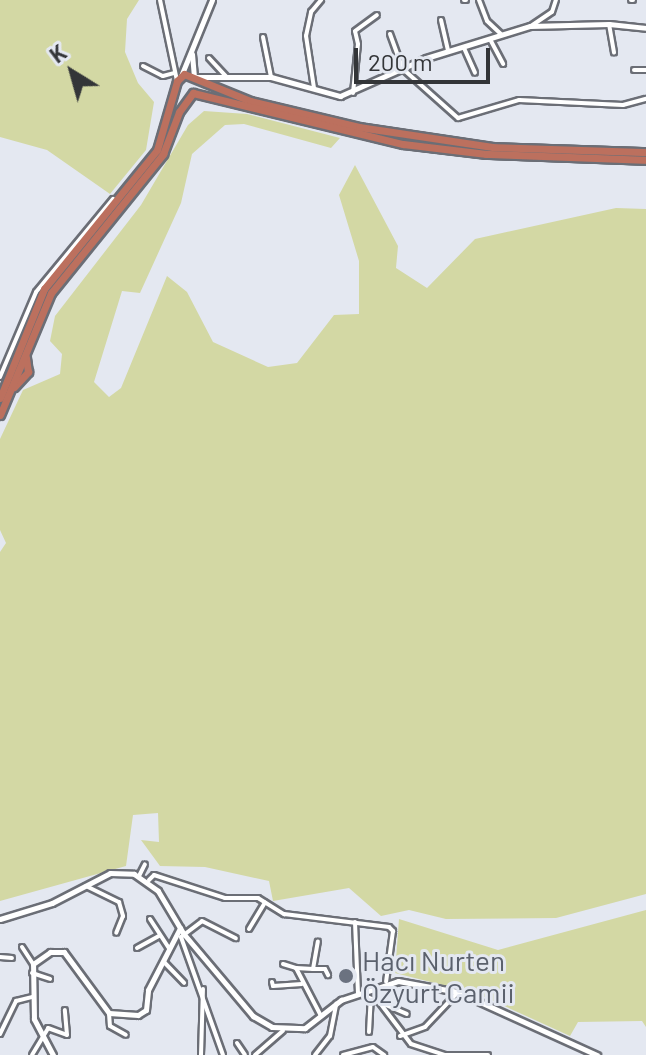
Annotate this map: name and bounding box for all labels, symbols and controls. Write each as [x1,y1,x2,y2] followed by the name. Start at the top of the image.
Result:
[32,32,112,112] north arrow
[358,32,494,82] scale bar
[44,38,71,67] text: K
[368,47,433,76] text: 200 m
[362,943,515,1009] place label: Hacı Nurten Özyurt Camii
[337,967,355,985] marker: Hacı Nurten Özyurt Camii

